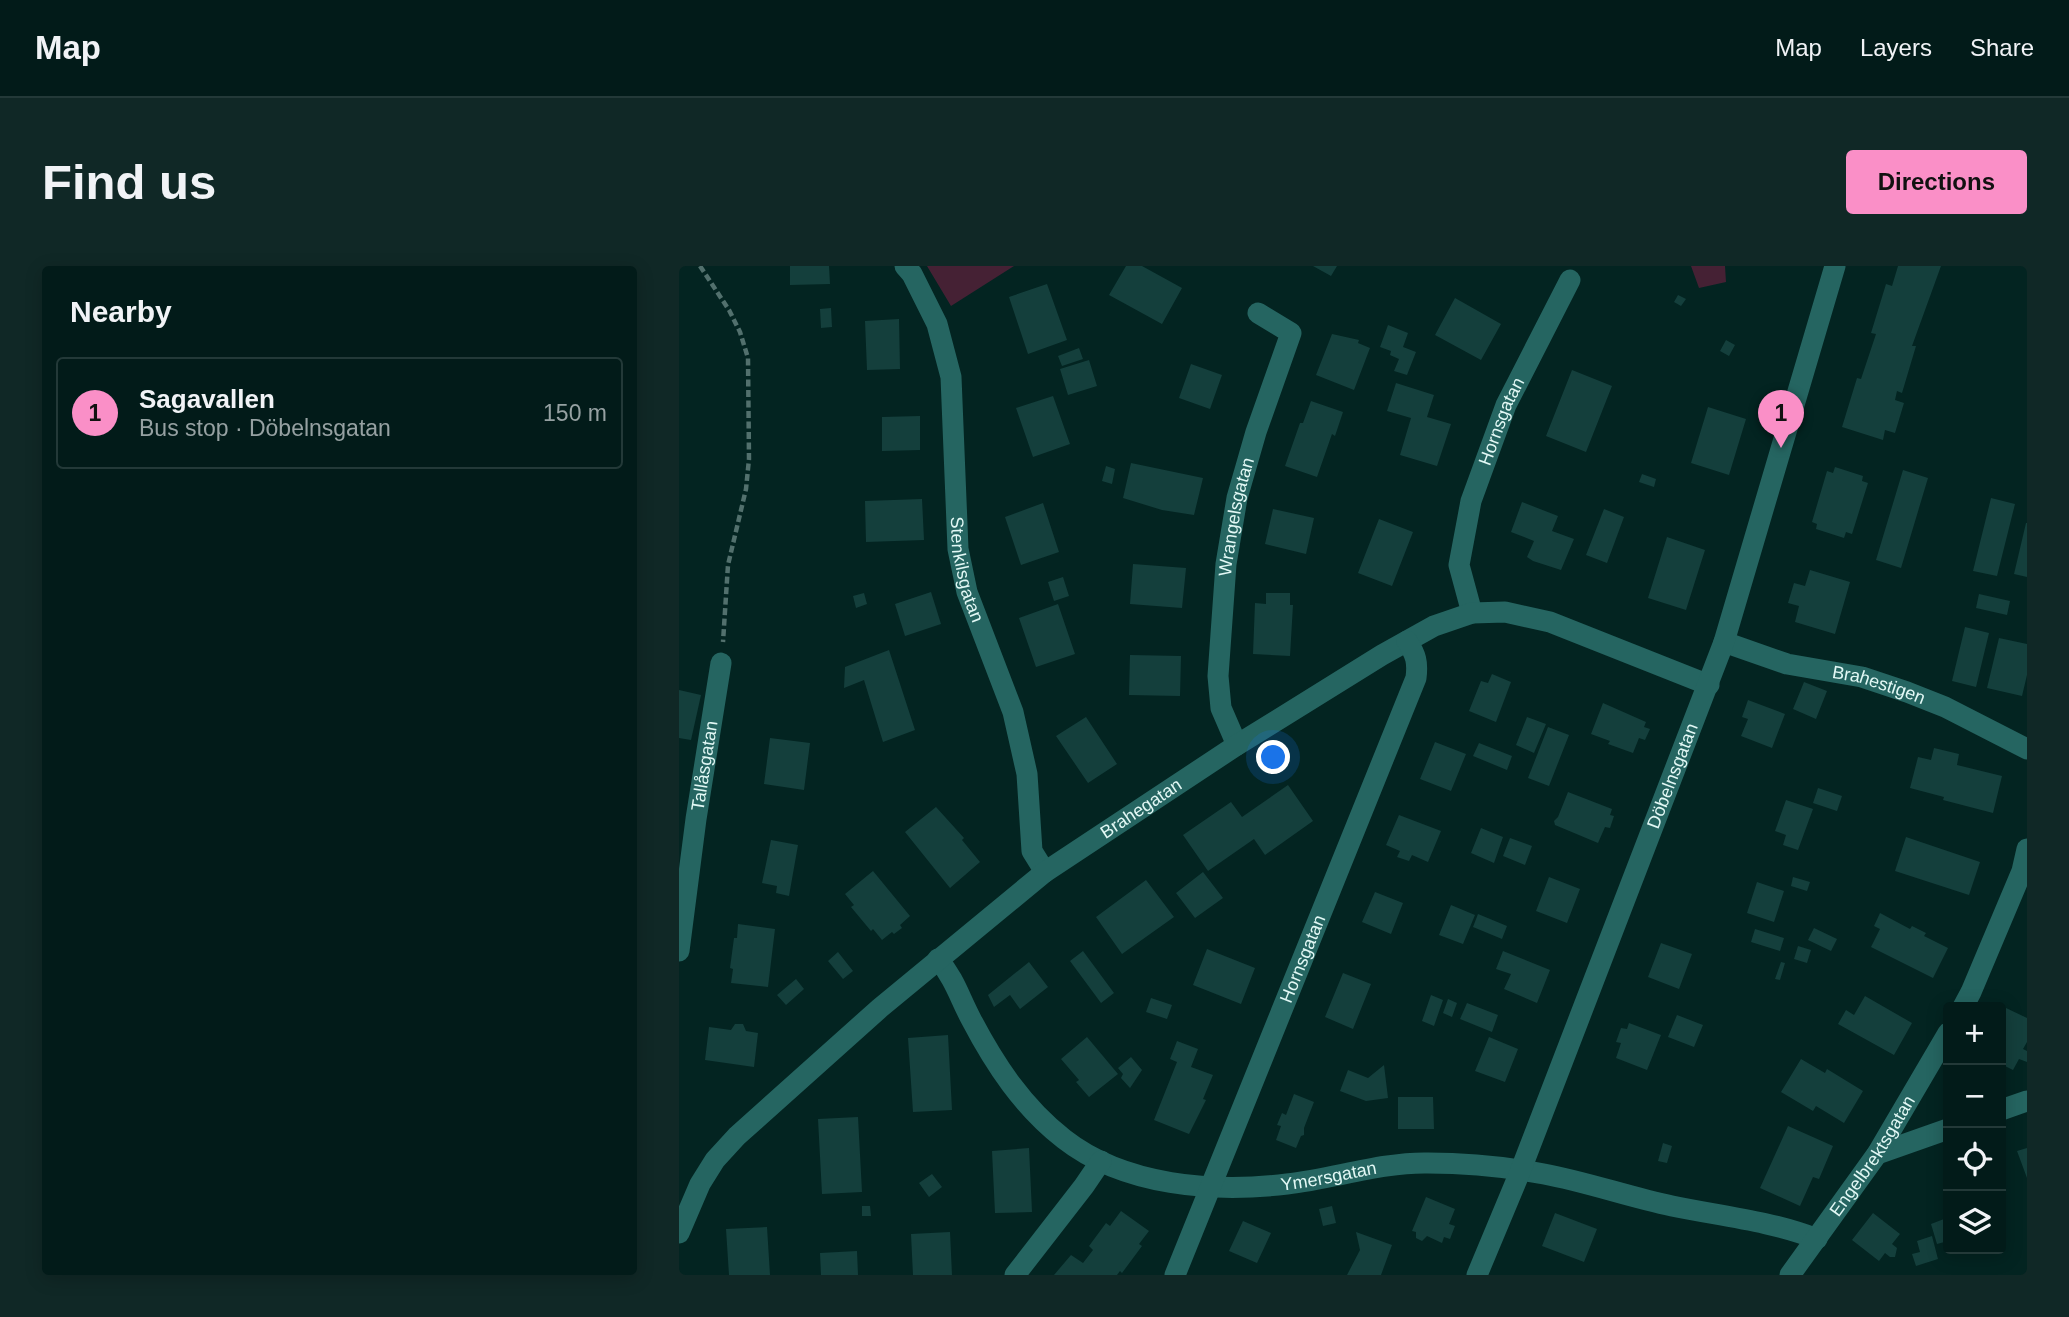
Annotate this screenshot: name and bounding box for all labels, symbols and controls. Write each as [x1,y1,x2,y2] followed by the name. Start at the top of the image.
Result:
[35,29,101,66] text: Map
[1775,34,1822,61] text: Map
[1860,34,1932,61] text: Layers
[1970,34,2034,61] text: Share
[1846,150,2027,214] button: Directions
[42,155,216,209] text: Find us
[70,295,172,328] text: Nearby
[1475,374,1528,468] street label: Hornsgatan
[139,384,275,414] text: Sagavallen
[1758,390,1804,448] pin: 1
[89,400,101,426] text: 1
[543,400,607,426] text: 150 m
[139,415,391,441] text: Bus stop · Döbelnsgatan
[1215,455,1258,577] street label: Wrangelsgatan
[947,516,988,625] street label: Stenkilsgatan
[1831,662,1928,708] street label: Brahestigen
[687,719,722,812] street label: Tallåsgatan
[1643,720,1702,831] street label: Döbelnsgatan
[1256,740,1290,774] your location
[1097,774,1185,843] street label: Brahegatan
[1276,912,1329,1006] street label: Hornsgatan
[1943,1002,2006,1254] map controls
[1943,1002,2006,1065] button: +
[1943,1065,2006,1128] button: −
[1826,1092,1919,1220] street label: Engelbrektsgatan
[1943,1128,2006,1191] button: locate
[1280,1158,1378,1195] street label: Ymersgatan
[1943,1191,2006,1254] button: layers

